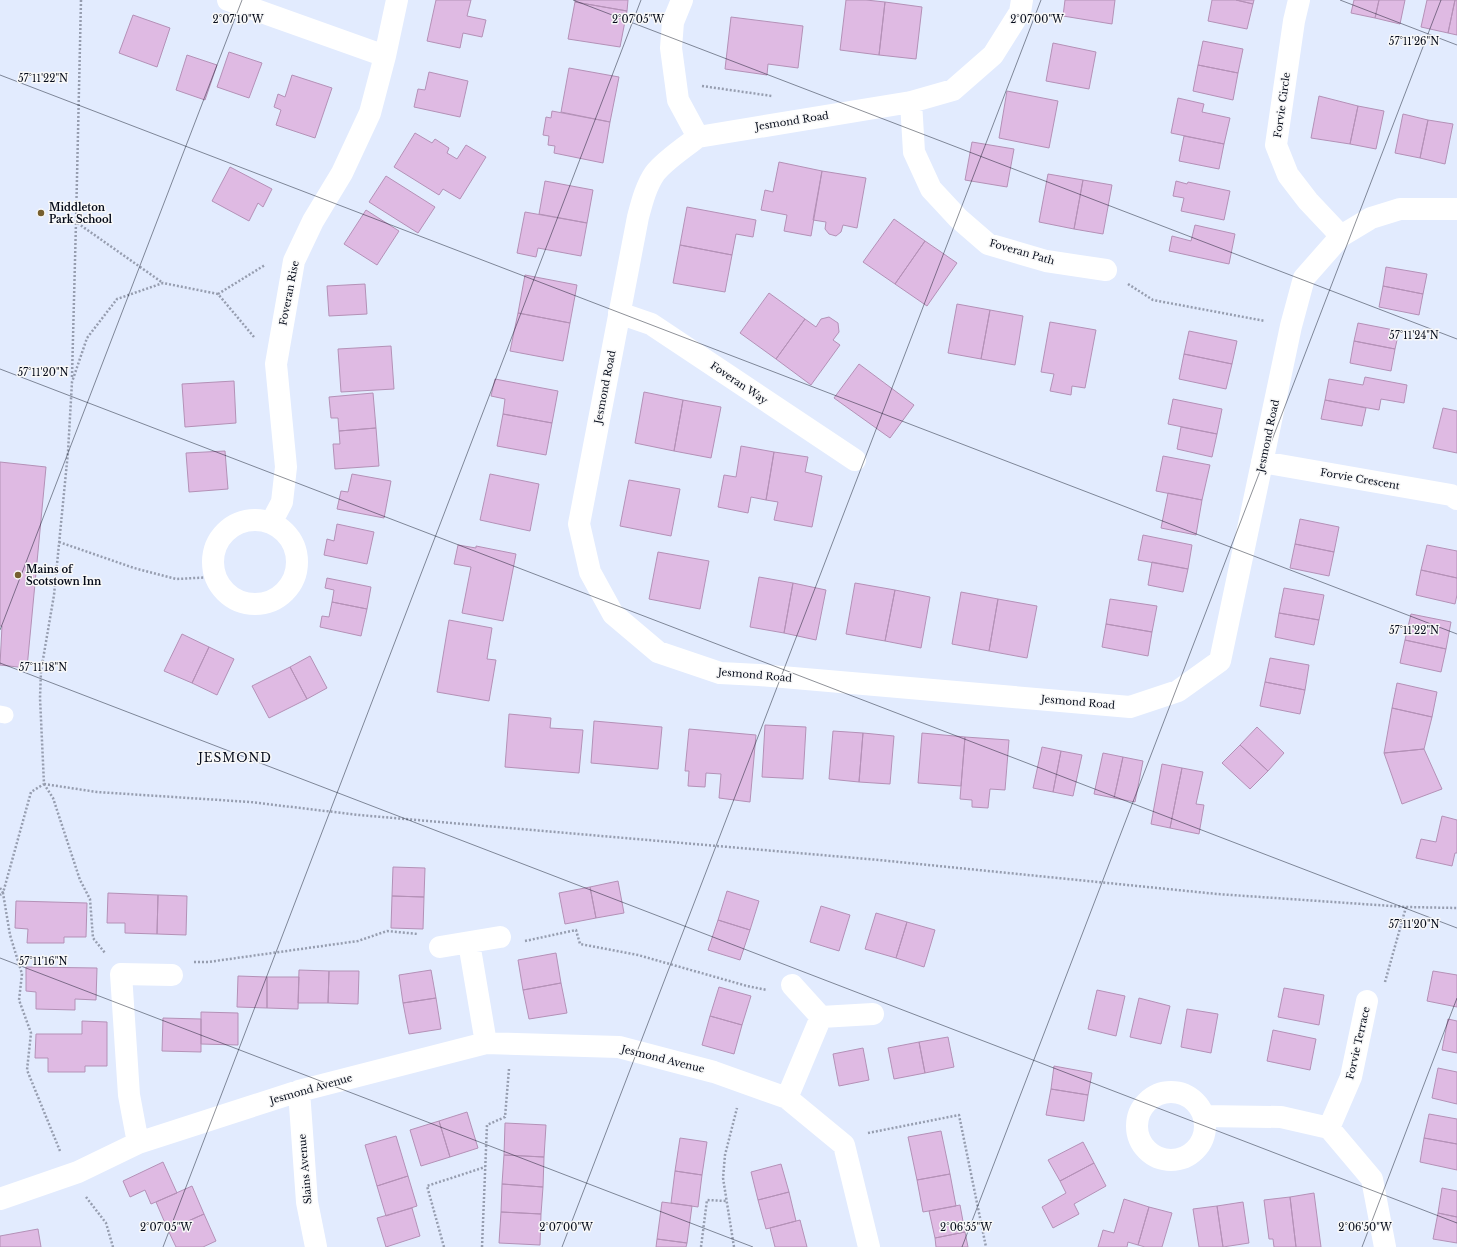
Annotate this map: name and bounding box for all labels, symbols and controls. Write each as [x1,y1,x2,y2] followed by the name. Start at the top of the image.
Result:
[213,13,264,26] text: 2°07'10"W
[612,13,664,26] text: 2°07'05"W
[1010,13,1064,26] text: 2°07'00"W
[1389,35,1439,48] text: 57°11'26"N
[1271,71,1293,139] street label: Forvie Circle
[18,72,68,85] text: 57°11'22"N
[752,109,830,134] street label: Jesmond Road
[49,201,113,226] place label: Middleton Park School
[36,208,46,218] marker: Middleton Park School
[988,236,1056,268] street label: Foveran Path
[276,259,302,327] street label: Foveran Rise
[1389,329,1439,342] text: 57°11'24"N
[591,349,619,427] street label: Jesmond Road
[708,359,771,407] street label: Foveran Way
[17,366,69,379] text: 57°11'20"N
[1253,398,1282,476] street label: Jesmond Road
[1319,466,1401,492] street label: Forvie Crescent
[26,563,102,588] place label: Mains of Scotstown Inn
[13,570,23,580] marker: Mains of Scotstown Inn
[1389,624,1439,637] text: 57°11'22"N
[19,661,67,674] text: 57°11'18"N
[715,665,793,685] street label: Jesmond Road
[1038,692,1116,712] street label: Jesmond Road
[196,750,272,765] district label: JESMOND
[1388,918,1440,931] text: 57°11'20"N
[19,955,67,968] text: 57°11'16"N
[1343,1005,1373,1081] street label: Forvie Terrace
[618,1042,706,1076] street label: Jesmond Avenue
[266,1071,354,1108] street label: Jesmond Avenue
[295,1133,315,1205] street label: Slains Avenue
[140,1221,192,1234] text: 2°07'05"W
[539,1221,593,1234] text: 2°07'00"W
[940,1221,992,1234] text: 2°06'55"W
[1338,1221,1392,1234] text: 2°06'50"W

